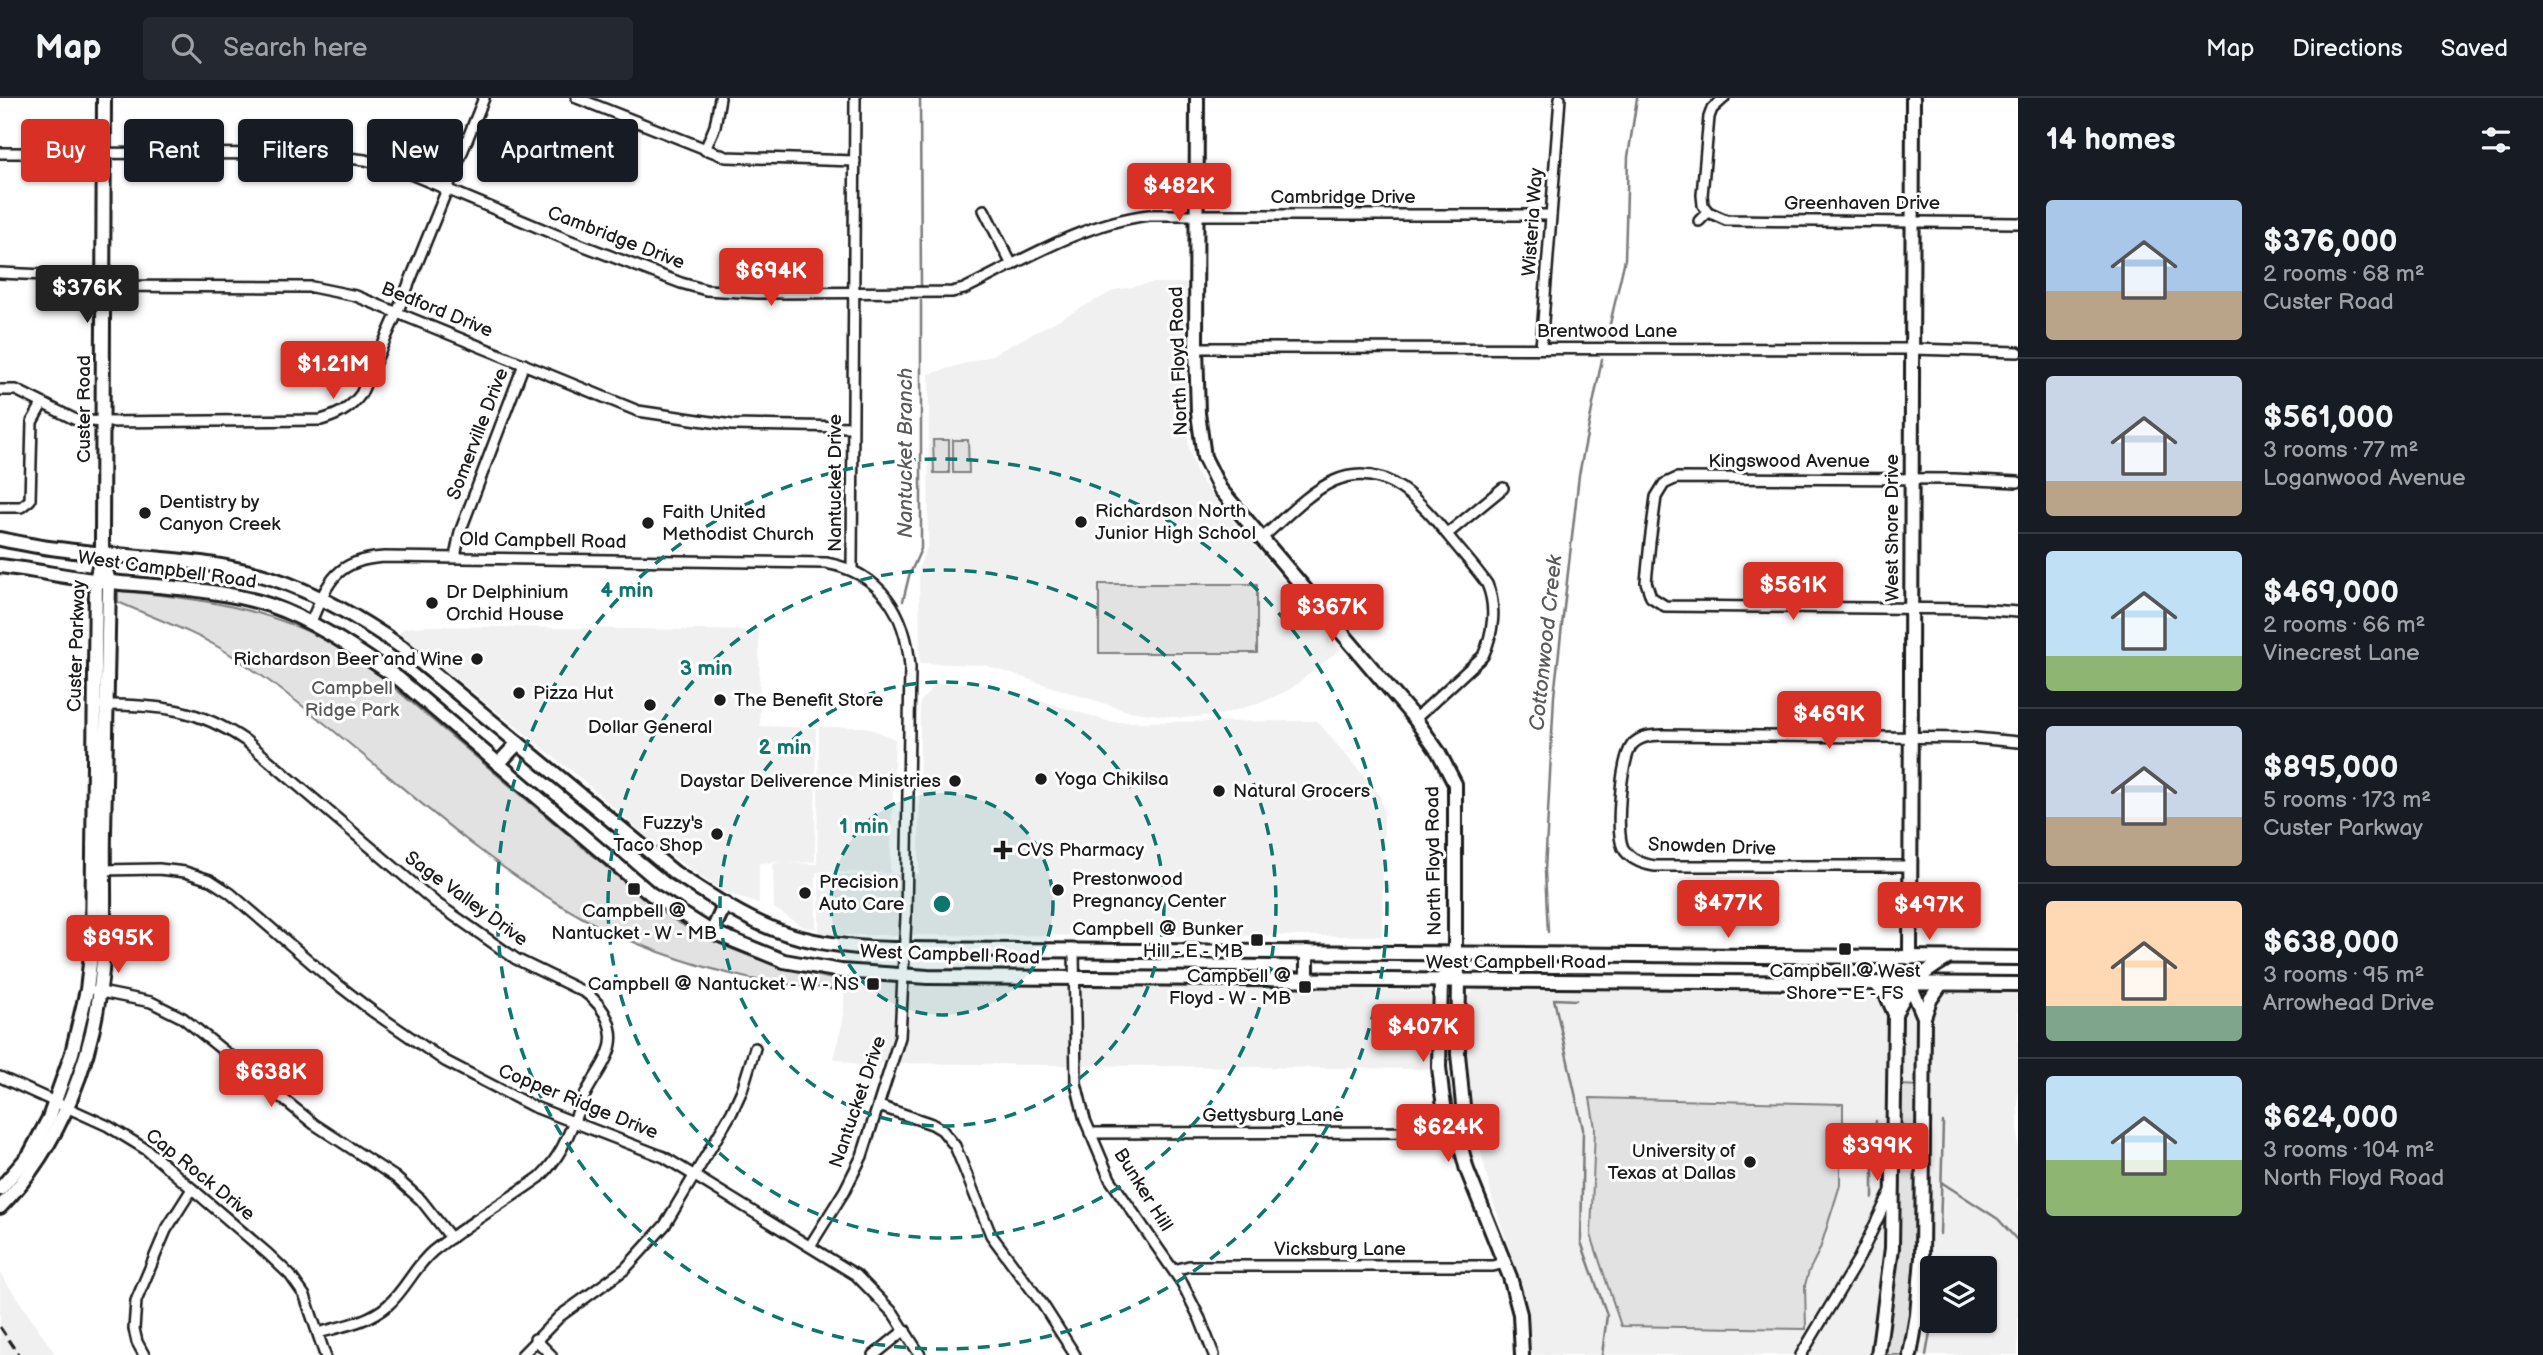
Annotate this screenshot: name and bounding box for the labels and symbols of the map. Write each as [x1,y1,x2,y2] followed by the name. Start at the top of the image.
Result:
[1130,164,1228,223] pin: $482K
[1518,167,1548,277] street label: Wisteria Way
[1270,186,1416,209] street label: Cambridge Drive
[1784,192,1940,215] street label: Greenhaven Drive
[544,201,688,275] street label: Cambridge Drive
[722,248,820,308] pin: $694K
[38,266,136,325] pin: $376K
[378,277,496,343] street label: Bedford Drive
[1165,286,1193,436] street label: North Floyd Road
[1537,320,1677,343] street label: Brentwood Lane
[276,342,390,401] pin: $1.21M
[73,355,96,463] street label: Custer Road
[442,365,514,503] street label: Somerville Drive
[893,367,918,538] water label: Nantucket Branch
[824,414,847,552] street label: Nantucket Drive
[1708,450,1870,473] street label: Kingswood Avenue
[1881,454,1904,602] street label: West Shore Drive
[159,491,281,536] place label: Dentistry by Canyon Creek
[1095,500,1256,545] place label: Richardson North Junior High School
[662,501,814,546] place label: Faith United Methodist Church
[137,505,153,521] marker: Dentistry by Canyon Creek
[1073,514,1089,530] marker: Richardson North Junior High School
[640,515,656,531] marker: Faith United Methodist Church
[459,528,627,554] street label: Old Campbell Road
[76,546,258,594] street label: West Campbell Road
[1524,553,1568,732] water label: Cottonwood Creek
[1744,562,1842,622] pin: $561K
[601,578,653,603] text: 4 min
[63,579,91,712] street label: Custer Parkway
[446,581,568,626] place label: Dr Delphinium Orchid House
[1283,584,1381,644] pin: $367K
[424,595,440,611] marker: Dr Delphinium Orchid House
[233,648,463,671] place label: Richardson Beer and Wine
[469,651,485,667] marker: Richardson Beer and Wine
[680,656,732,681] text: 3 min
[305,677,400,722] park label: Campbell Ridge Park
[533,682,614,705] place label: Pizza Hut
[511,685,527,701] marker: Pizza Hut
[734,689,883,712] place label: The Benefit Store
[712,692,728,708] marker: The Benefit Store
[1780,692,1878,751] pin: $469K
[642,697,658,713] marker: Dollar General
[588,716,712,739] place label: Dollar General
[758,735,812,760] text: 2 min
[1054,768,1169,791] place label: Yoga Chikilsa
[680,770,941,793] place label: Daystar Deliverence Ministries
[1033,771,1049,787] marker: Yoga Chikilsa
[947,773,963,789] marker: Daystar Deliverence Ministries
[1233,780,1370,803] place label: Natural Grocers
[1211,783,1227,799] marker: Natural Grocers
[1421,786,1447,936] street label: North Floyd Road
[613,812,703,857] place label: Fuzzy's Taco Shop
[839,814,889,839] text: 1 min
[709,826,725,842] marker: Fuzzy's Taco Shop
[1648,833,1776,861] street label: Snowden Drive
[1017,839,1144,862] place label: CVS Pharmacy
[995,842,1011,858] marker: CVS Pharmacy
[400,847,532,951] street label: Sage Valley Drive
[1072,868,1227,913] place label: Prestonwood Pregnancy Center
[819,871,904,916] place label: Precision Auto Care
[1679,880,1777,940] pin: $477K
[626,881,642,897] marker: Campbell @ Nantucket - W - MB
[1050,882,1066,898] marker: Prestonwood Pregnancy Center
[1880,882,1978,942] pin: $497K
[797,885,813,901] marker: Precision Auto Care
[930,892,954,916] centre of rings
[551,900,717,945] place label: Campbell @ Nantucket - W - MB
[69,916,167,975] pin: $895K
[1072,918,1244,963] place label: Campbell @ Bunker Hill - E - MB
[1249,932,1265,948] marker: Campbell @ Bunker Hill - E - MB
[859,940,1041,970] street label: West Campbell Road
[1837,941,1853,957] marker: Campbell @ West Shore - E - FS
[1426,951,1606,974] street label: West Campbell Road
[1769,960,1921,1005] place label: Campbell @ West Shore - E - FS
[1169,965,1291,1010] place label: Campbell @ Floyd - W - MB
[588,973,859,996] place label: Campbell @ Nantucket - W - NS
[865,976,881,992] marker: Campbell @ Nantucket - W - NS
[1297,979,1313,995] marker: Campbell @ Floyd - W - MB
[1374,1004,1472,1064] pin: $407K
[825,1033,891,1171] street label: Nantucket Drive
[222,1049,320,1109] pin: $638K
[495,1059,661,1145] street label: Copper Ridge Drive
[1202,1104,1344,1127] street label: Gettysburg Lane
[1399,1104,1497,1164] pin: $624K
[141,1124,259,1226] street label: Cap Rock Drive
[1828,1124,1926,1183] pin: $399K
[1607,1140,1736,1185] place label: University of Texas at Dallas
[1109,1144,1177,1236] street label: Bunker Hill
[1742,1154,1758,1170] marker: University of Texas at Dallas
[1274,1238,1406,1261] street label: Vicksburg Lane

